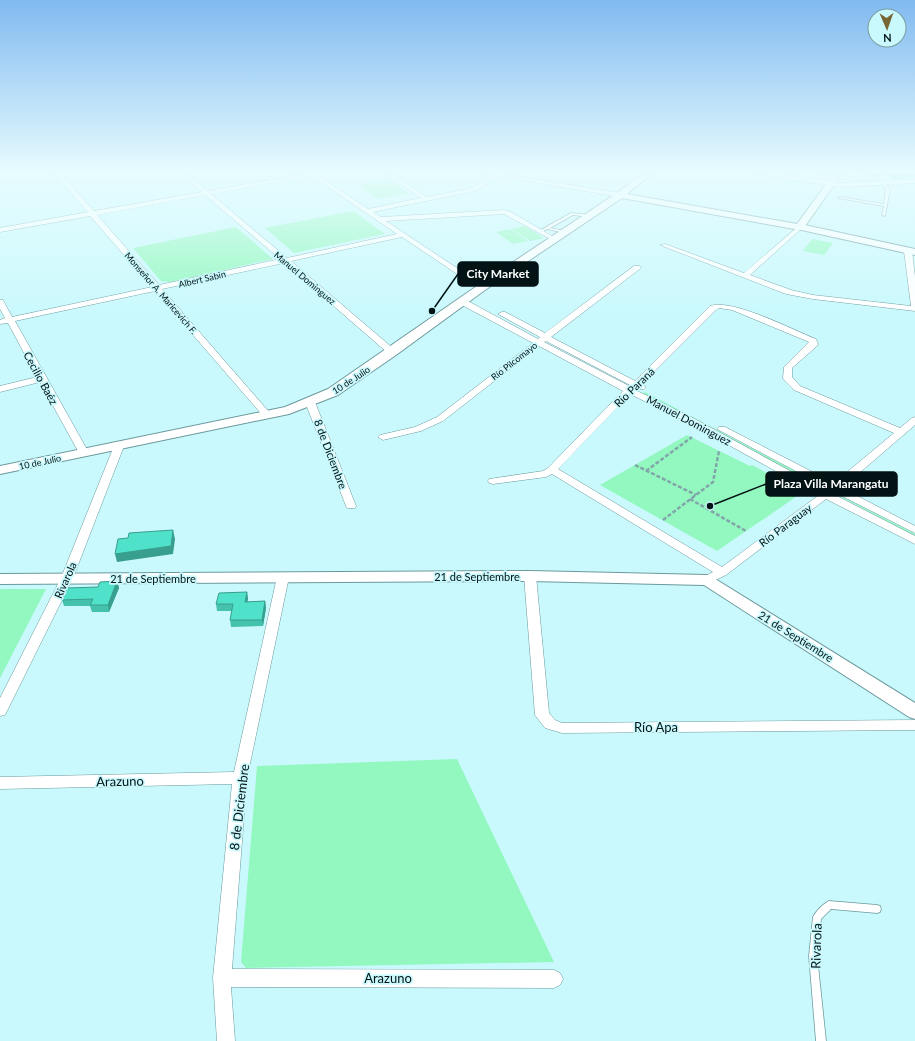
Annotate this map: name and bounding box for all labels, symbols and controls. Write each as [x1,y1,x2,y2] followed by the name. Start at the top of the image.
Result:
[867,8,907,48] north arrow
[883,32,892,45] text: N
[272,249,338,307] street label: Manuel Dominguez
[123,250,199,336] street label: Monseñor A. Maricevich F.
[458,262,538,286] callout: City Market
[466,266,530,281] text: City Market
[177,268,227,290] street label: Albert Sabin
[489,340,539,382] street label: Río Pilcomayo
[21,349,61,407] street label: Cecilio Baéz
[330,364,372,396] street label: 10 de Julio
[611,364,657,410] street label: Río Paraná
[644,392,734,448] street label: Manuel Dominguez
[312,417,350,491] street label: 8 de Diciembre
[18,452,62,472] street label: 10 de Julio
[766,472,897,496] callout: Plaza Villa Marangatu
[773,476,889,491] text: Plaza Villa Marangatu
[756,501,814,549] street label: Río Paraguay
[51,560,79,600] street label: Rivarola
[434,570,520,583] street label: 21 de Septiembre
[110,572,196,585] street label: 21 de Septiembre
[756,608,836,664] street label: 21 de Septiembre
[634,719,678,735] street label: Río Apa
[226,763,252,851] street label: 8 de Diciembre
[96,773,144,789] street label: Arazuno
[807,923,825,969] street label: Rivarola
[364,970,412,986] street label: Arazuno

